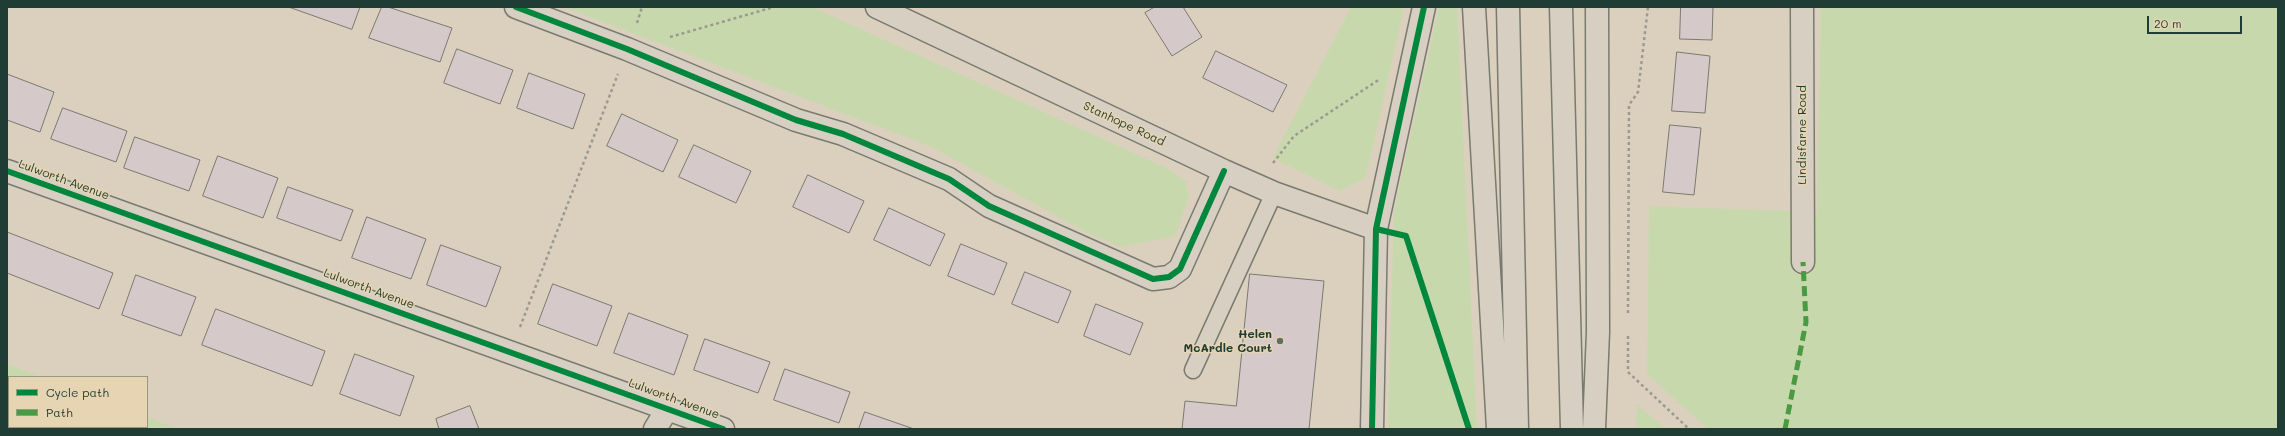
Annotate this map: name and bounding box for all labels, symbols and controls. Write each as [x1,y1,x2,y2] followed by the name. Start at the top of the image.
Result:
[2149,8,2244,34] scale bar
[2154,15,2182,31] text: 20 m
[1795,85,1809,185] street label: Lindisfarne Road
[1081,99,1167,149] street label: Stanhope Road
[17,157,111,203] street label: Lulworth Avenue
[322,266,416,312] street label: Lulworth Avenue
[1184,327,1272,355] place label: Helen McArdle Court
[1275,336,1285,346] marker: Helen McArdle Court
[8,376,148,428] legend
[627,376,721,422] street label: Lulworth Avenue
[46,384,109,400] text: Cycle path
[46,404,73,420] text: Path

